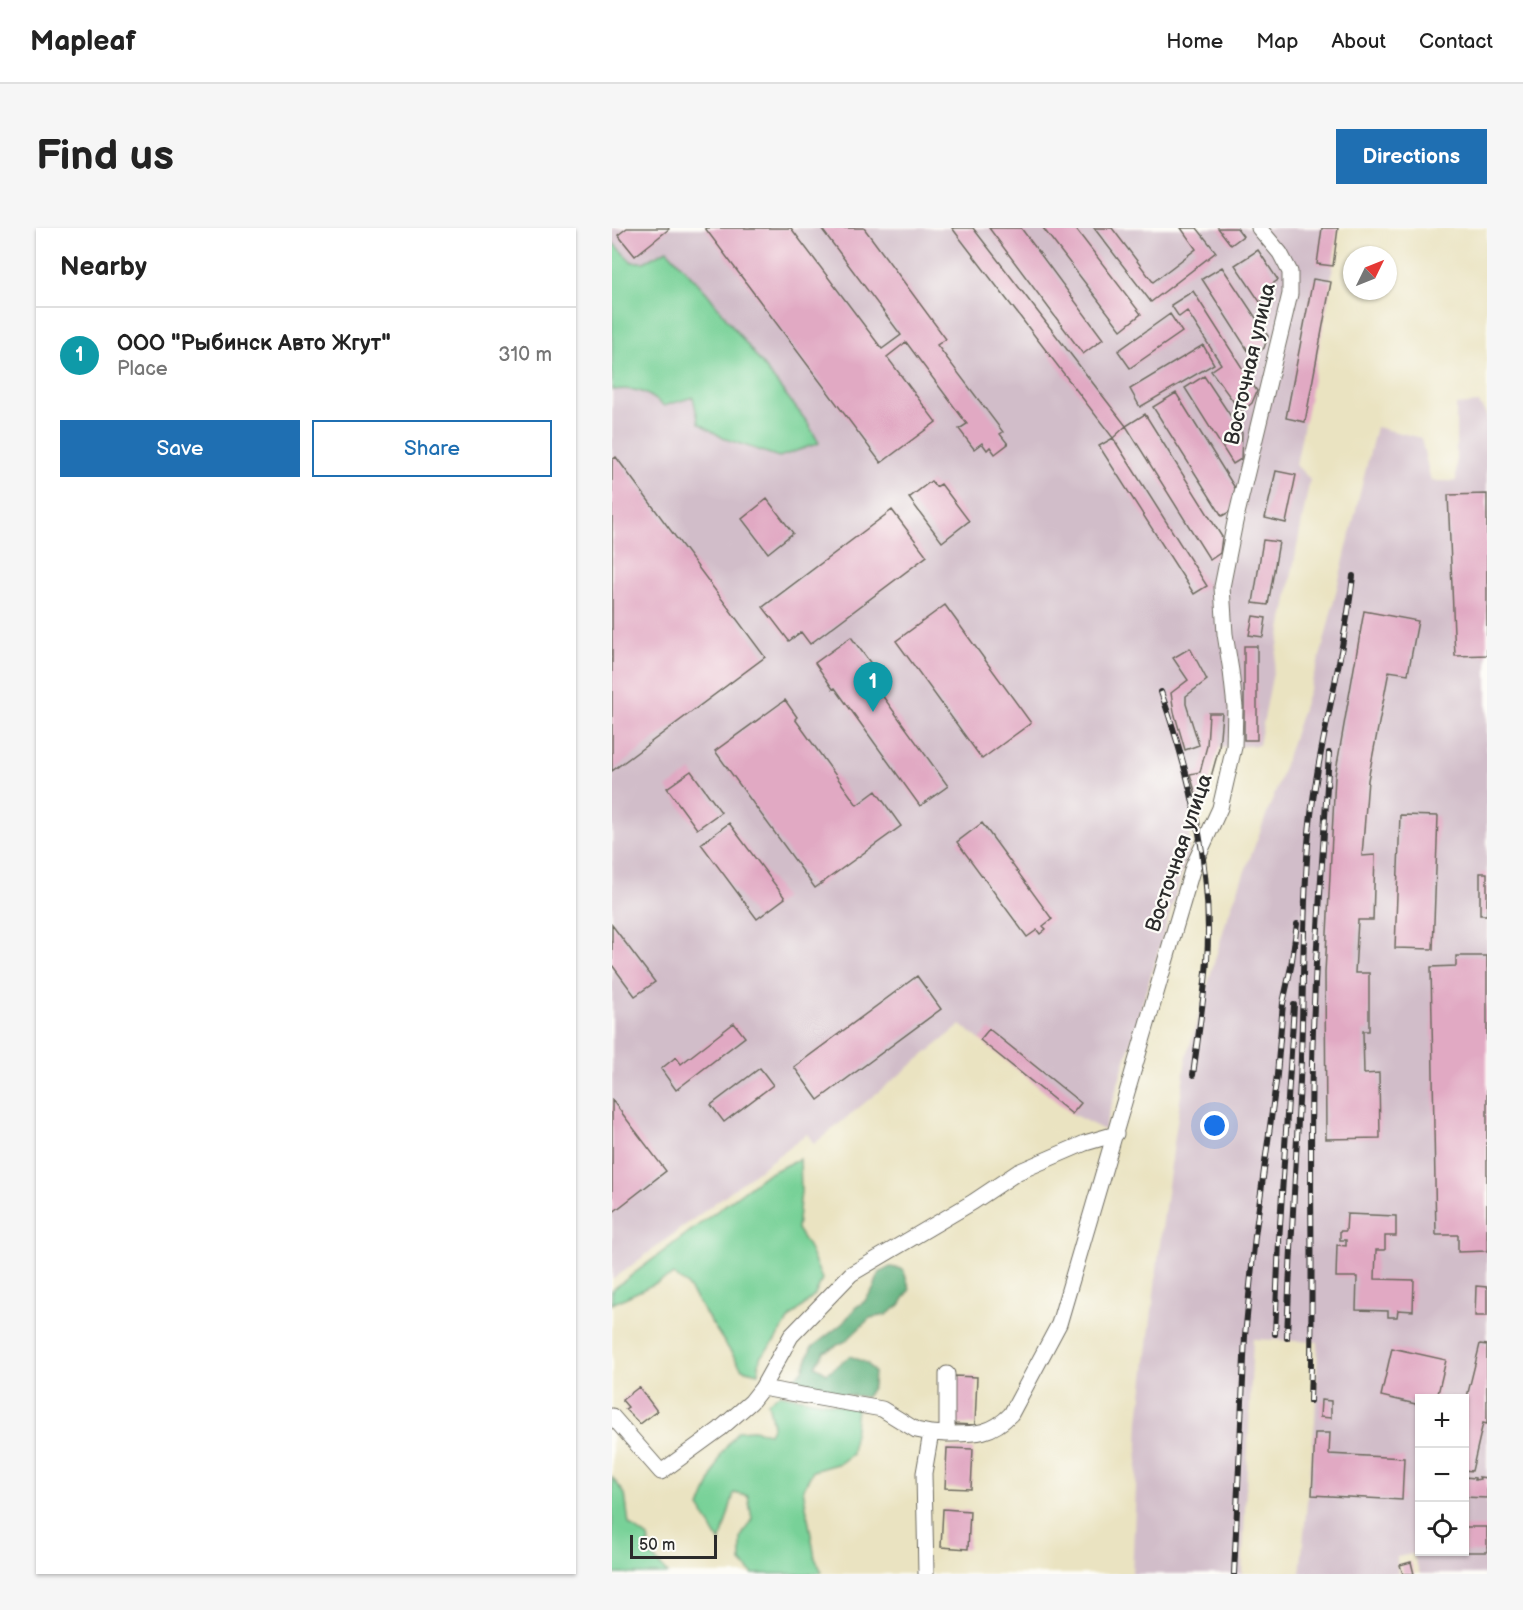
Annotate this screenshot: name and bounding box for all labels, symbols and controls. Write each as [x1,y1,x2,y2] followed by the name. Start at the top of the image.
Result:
[30,25,136,58] text: Mapleaf
[1166,29,1223,54] text: Home
[1256,29,1298,54] text: Map
[1331,29,1386,54] text: About
[1419,29,1493,54] text: Contact
[1336,129,1487,184] button: Directions
[36,131,174,182] text: Find us
[1343,246,1397,300] north arrow
[60,252,147,283] text: Nearby
[1219,280,1281,447] street label: Восточная улица
[117,330,391,357] text: ООО "Рыбинск Авто Жгут"
[75,343,84,367] text: 1
[498,343,552,367] text: 310 m
[117,357,168,381] text: Place
[60,420,300,477] button: Save
[312,420,552,477] button: Share
[854,662,892,712] pin: 1
[1140,770,1218,935] street label: Восточная улица
[1200,1111,1229,1140] your location
[1415,1394,1469,1556] map controls
[1415,1394,1469,1448] button: +
[1415,1448,1469,1502] button: −
[1415,1502,1469,1556] button: locate
[630,1532,717,1560] scale bar
[639,1536,675,1555] text: 50 m

